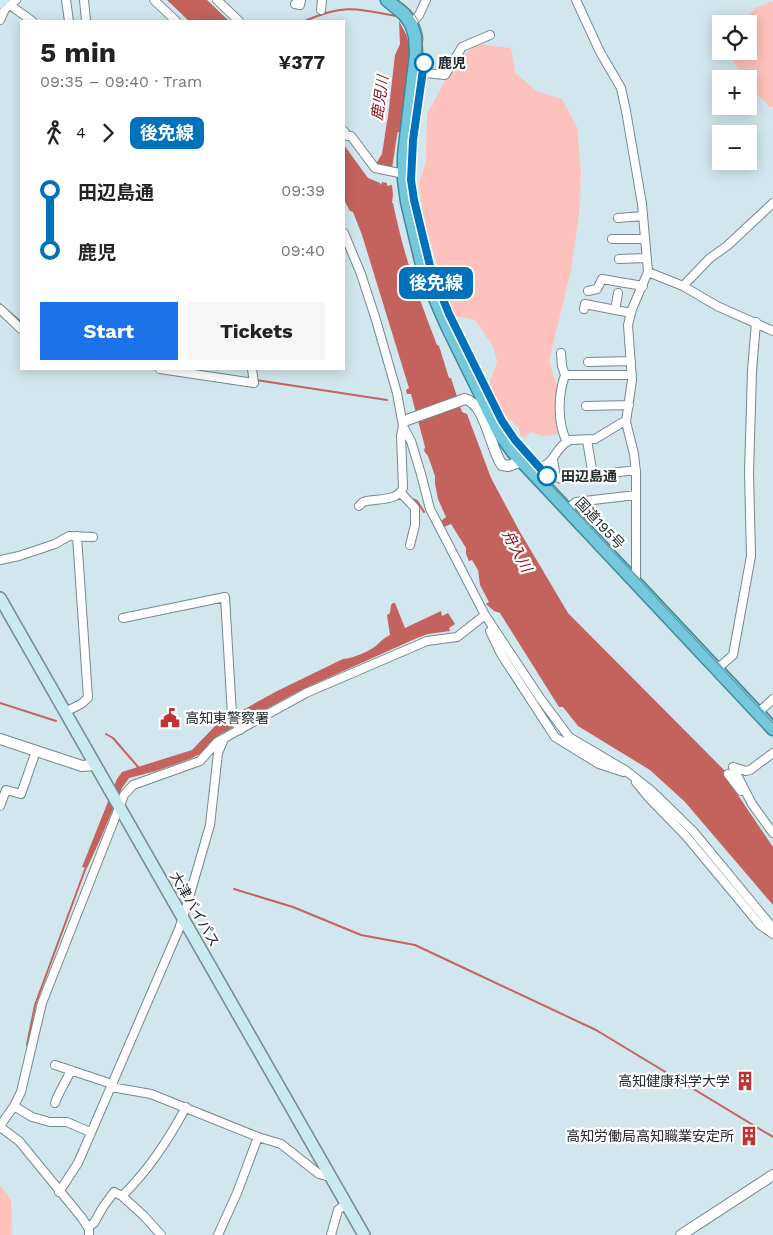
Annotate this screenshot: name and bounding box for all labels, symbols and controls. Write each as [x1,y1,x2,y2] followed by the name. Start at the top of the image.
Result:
[712,15,757,170] map controls
[712,15,757,60] button: locate
[40,36,116,69] text: 5 min
[279,51,325,74] text: ¥377
[414,53,434,73] marker: 鹿児
[438,55,466,71] place label: 鹿児
[712,70,757,115] button: +
[40,72,202,91] text: 09:35 – 09:40 · Tram
[368,72,392,122] water label: 鹿児川
[40,119,68,147] icon: walk
[94,119,122,147] icon: forward
[140,122,194,143] text: 後免線
[76,123,86,142] text: 4
[712,125,757,170] button: −
[78,181,154,204] text: 田辺島通
[281,181,325,200] text: 09:39
[78,241,116,264] text: 鹿児
[281,241,325,260] text: 09:40
[407,267,465,299] line badge: 後免線
[409,272,463,293] text: 後免線
[40,302,178,360] button: Start
[188,302,325,360] button: Tickets
[537,466,557,486] marker: 田辺島通
[561,468,617,484] place label: 田辺島通
[572,494,628,552] street label: 国道195号
[498,527,536,577] water label: 舟入川
[159,707,181,729] public building icon: 高知東警察署
[185,710,269,726] place label: 高知東警察署
[167,869,223,949] street label: 大津バイパス
[734,1070,756,1092] building icon: 高知健康科学大学
[618,1073,730,1089] place label: 高知健康科学大学
[738,1125,760,1147] building icon: 高知労働局高知職業安定所
[566,1128,734,1144] place label: 高知労働局高知職業安定所

